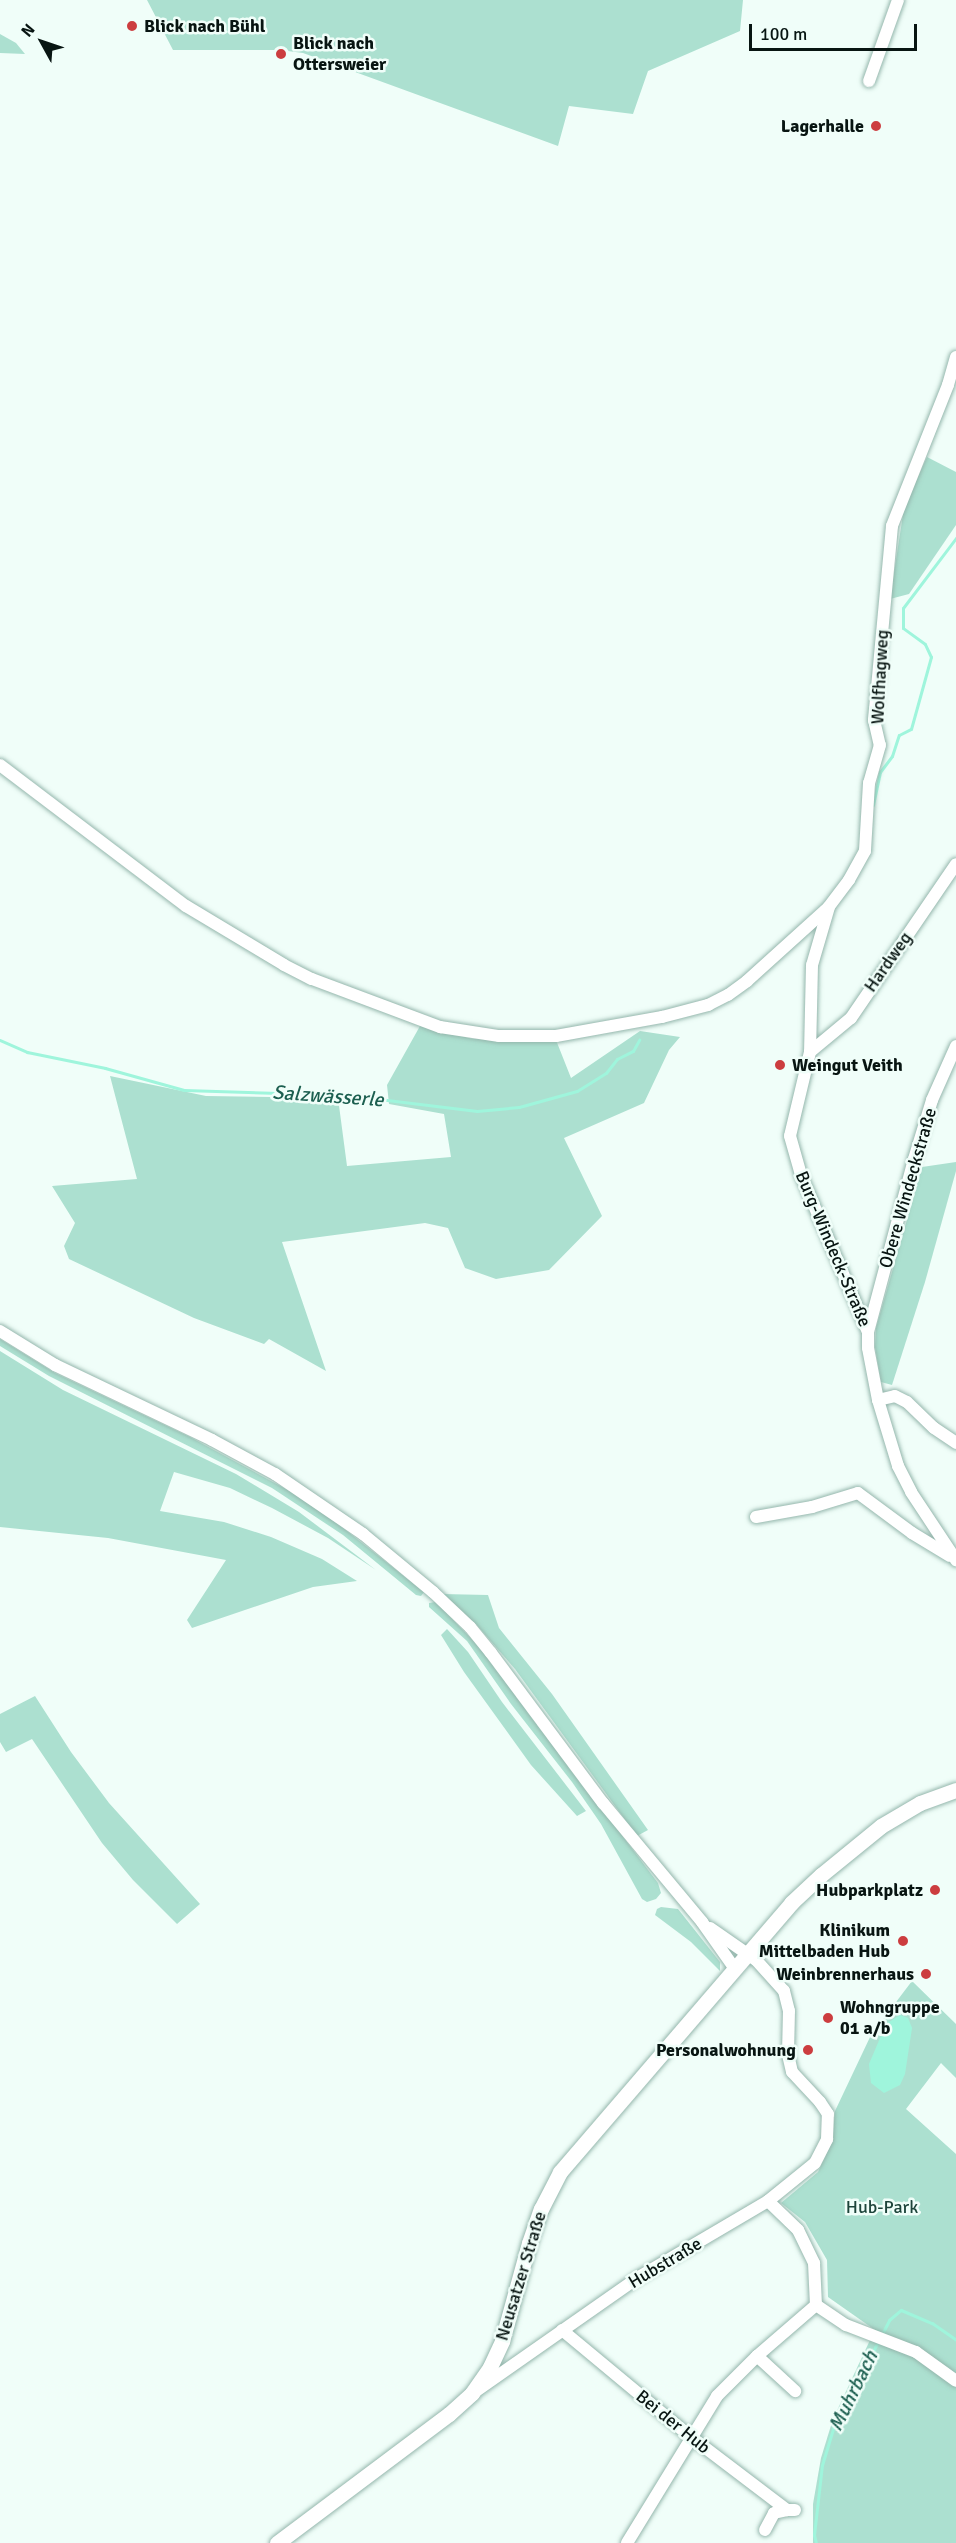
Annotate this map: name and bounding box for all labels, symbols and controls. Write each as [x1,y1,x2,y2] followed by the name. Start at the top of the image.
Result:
[12,12,72,72] north arrow
[752,12,920,50] scale bar
[144,15,265,37] place label: Blick nach Bühl
[125,19,139,33] marker: Blick nach Bühl
[17,20,39,41] text: N
[760,23,807,45] text: 100 m
[293,33,386,76] place label: Blick nach Ottersweier
[274,47,288,61] marker: Blick nach Ottersweier
[781,115,864,137] place label: Lagerhalle
[869,119,883,133] marker: Lagerhalle
[867,629,893,725] street label: Wolfhagweg
[859,928,917,996] street label: Hardweg
[792,1054,903,1076] place label: Weingut Veith
[773,1058,787,1072] marker: Weingut Veith
[272,1080,384,1112] water label: Salzwässerle
[875,1105,941,1271] street label: Obere Windeckstraße
[790,1168,876,1330] street label: Burg-Windeck-Straße
[816,1879,923,1901] place label: Hubparkplatz
[928,1883,942,1897] marker: Hubparkplatz
[759,1920,890,1962] place label: Klinikum Mittelbaden Hub
[894,1932,912,1950] marker: Klinikum Mittelbaden Hub
[776,1963,914,1985] place label: Weinbrennerhaus
[919,1967,933,1981] marker: Weinbrennerhaus
[840,1997,940,2040] place label: Wohngruppe 01 a/b
[821,2011,835,2025] marker: Wohngruppe 01 a/b
[656,2039,796,2061] place label: Personalwohnung
[801,2043,815,2057] marker: Personalwohnung
[846,2196,918,2218] park label: Hub-Park
[491,2209,551,2343] street label: Neusatzer Straße
[624,2233,706,2293] street label: Hubstraße
[823,2347,883,2435] water label: Muhrbach
[631,2385,715,2459] street label: Bei der Hub

